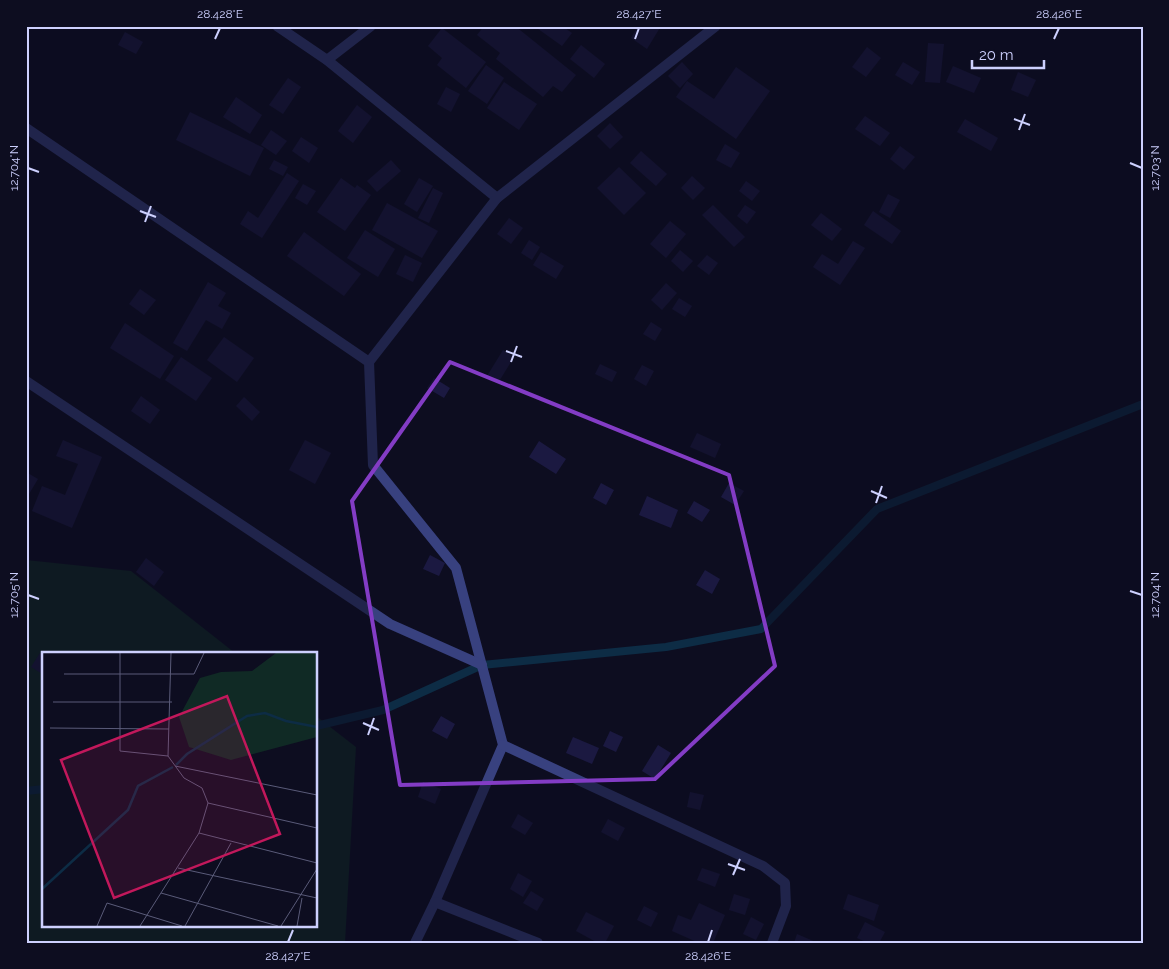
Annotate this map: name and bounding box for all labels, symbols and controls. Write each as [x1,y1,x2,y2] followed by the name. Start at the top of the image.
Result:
[197,7,243,21] text: 28.428°E
[616,7,662,21] text: 28.427°E
[1036,7,1082,21] text: 28.426°E
[972,38,1044,70] scale bar
[979,46,1014,64] text: 20 m
[7,145,21,191] text: 12.704°N
[1148,145,1162,191] text: 12.703°N
[7,572,21,618] text: 12.705°N
[1148,572,1162,618] text: 12.704°N
[42,652,318,926] inset map
[265,949,311,963] text: 28.427°E
[685,949,731,963] text: 28.426°E

